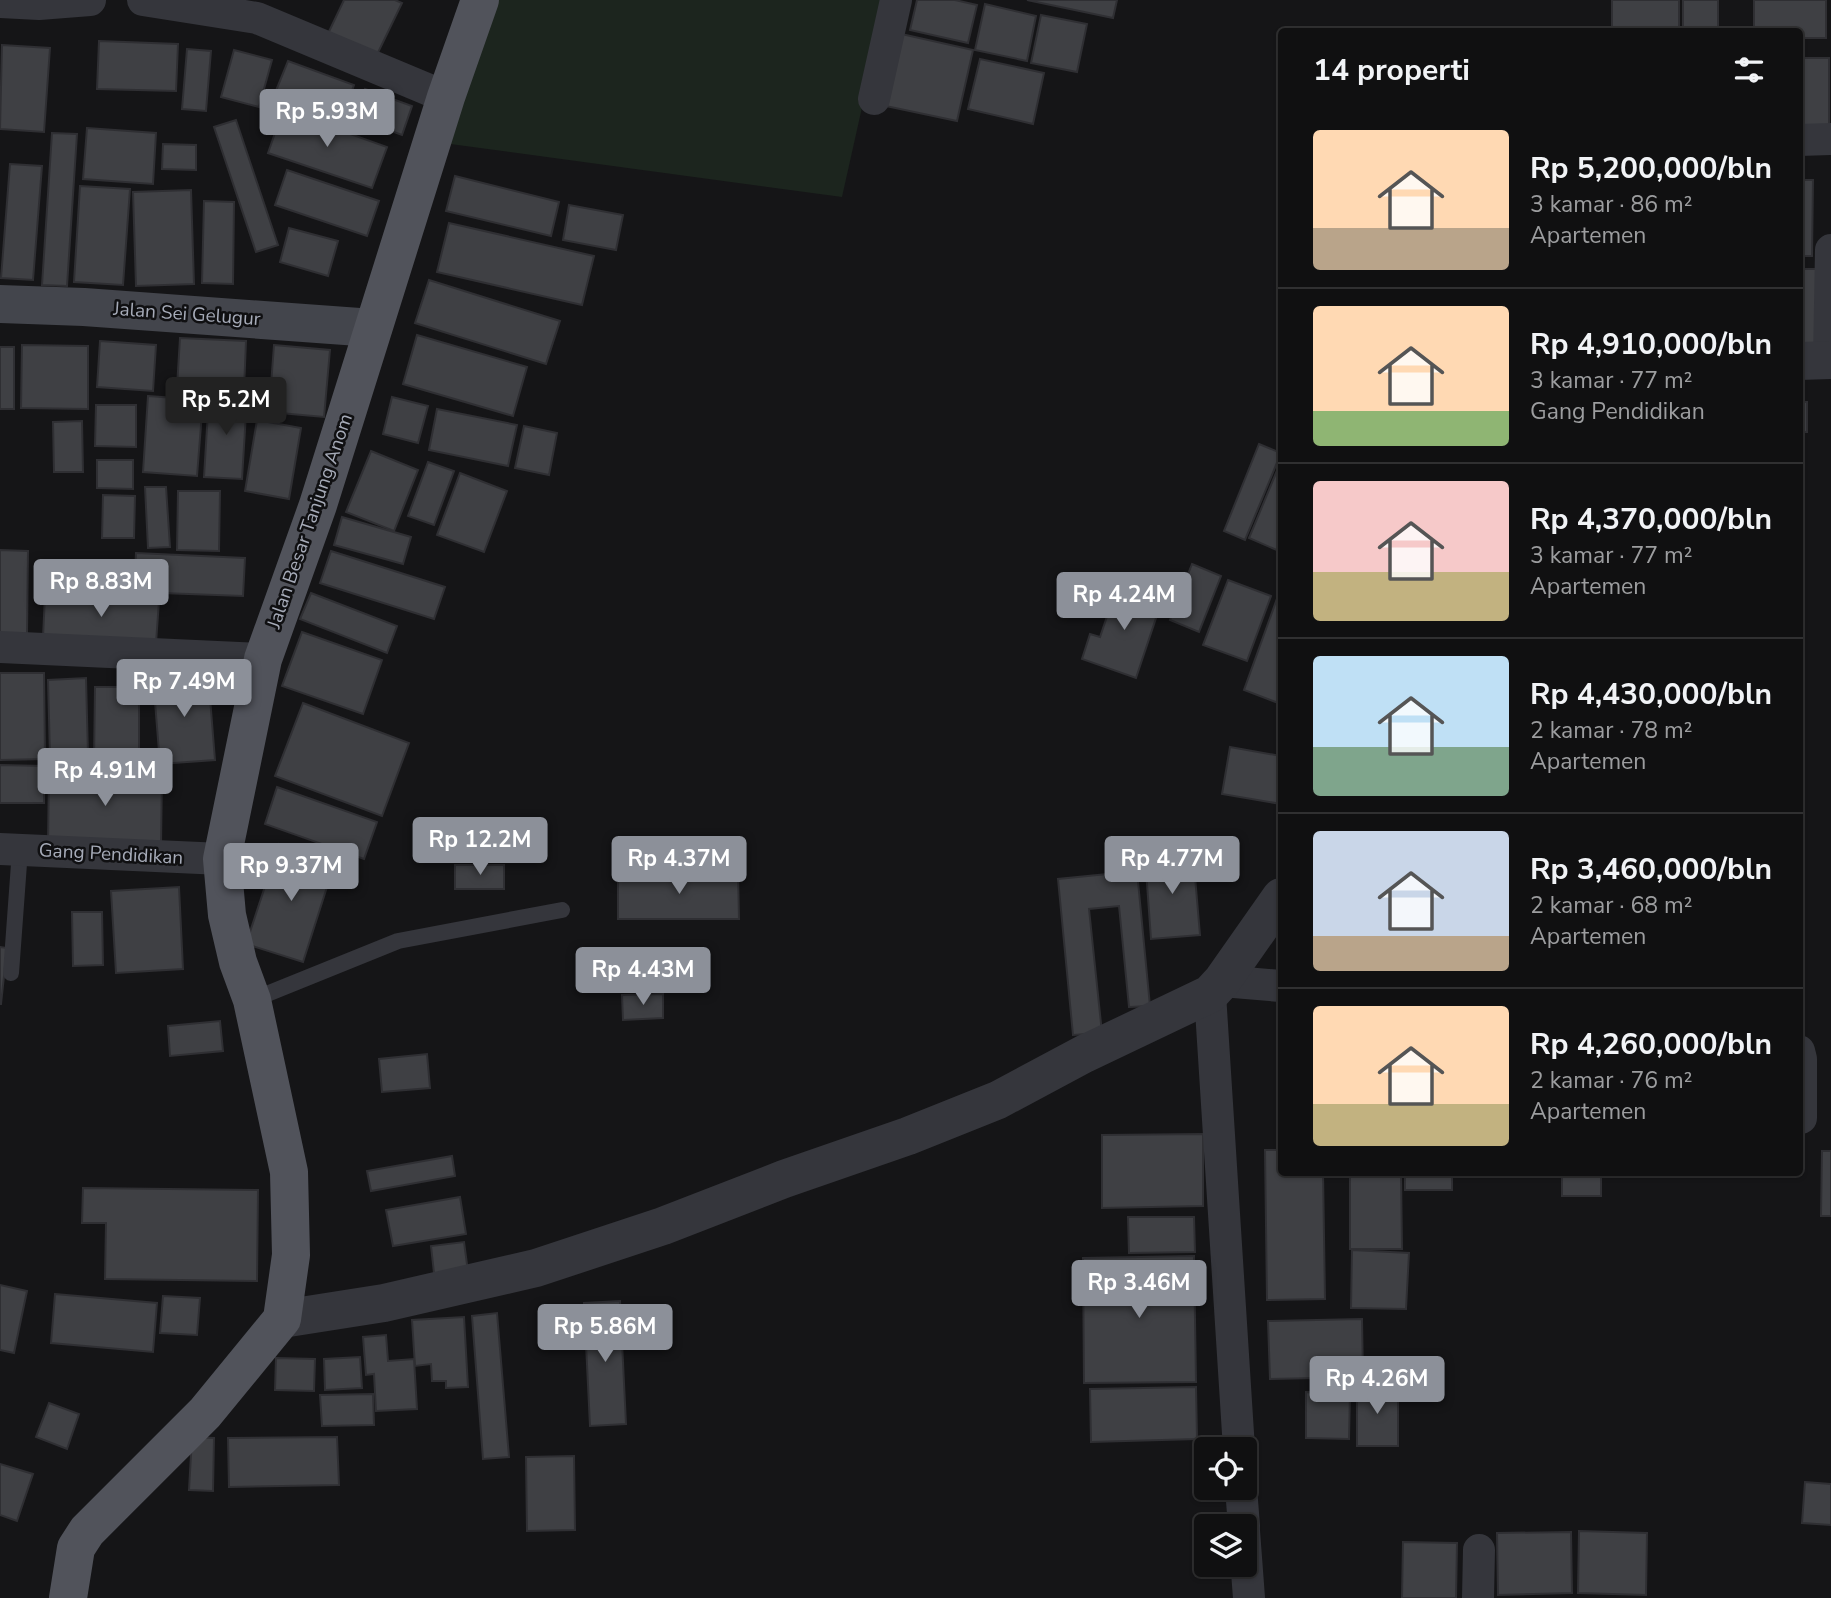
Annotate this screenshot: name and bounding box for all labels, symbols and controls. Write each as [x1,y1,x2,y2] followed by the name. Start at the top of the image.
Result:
[1313,50,1470,91] text: 14 properti
[1730,51,1768,89] icon: filters
[255,90,399,149] pin: Rp 5.93M
[276,96,378,127] text: Rp 5.93M
[1530,148,1772,189] text: Rp 5,200,000/bln
[1369,158,1453,242] icon: home
[1530,189,1692,220] text: 3 kamar · 86 m²
[1530,220,1646,251] text: Apartemen
[112,296,262,332] street label: Jalan Sei Gelugur
[1530,324,1772,365] text: Rp 4,910,000/bln
[1369,334,1453,418] icon: home
[1530,365,1692,396] text: 3 kamar · 77 m²
[161,378,291,437] pin: Rp 5.2M
[181,384,271,415] text: Rp 5.2M
[1530,396,1705,427] text: Gang Pendidikan
[261,410,359,633] street label: Jalan Besar Tanjung Anom
[1530,499,1772,540] text: Rp 4,370,000/bln
[1369,509,1453,593] icon: home
[1530,540,1692,571] text: 3 kamar · 77 m²
[29,560,173,619] pin: Rp 8.83M
[50,566,152,597] text: Rp 8.83M
[1530,571,1646,602] text: Apartemen
[1052,572,1196,632] pin: Rp 4.24M
[1073,579,1175,610] text: Rp 4.24M
[112,660,256,719] pin: Rp 7.49M
[133,666,235,697] text: Rp 7.49M
[1530,674,1772,715] text: Rp 4,430,000/bln
[1369,684,1453,768] icon: home
[1530,715,1692,746] text: 2 kamar · 78 m²
[1530,746,1646,777] text: Apartemen
[33,748,177,808] pin: Rp 4.91M
[54,755,156,786] text: Rp 4.91M
[408,818,552,877] pin: Rp 12.2M
[429,824,531,855] text: Rp 12.2M
[607,836,751,896] pin: Rp 4.37M
[1100,836,1244,896] pin: Rp 4.77M
[38,837,184,871] street label: Gang Pendidikan
[628,843,730,874] text: Rp 4.37M
[1121,843,1223,874] text: Rp 4.77M
[219,844,363,903] pin: Rp 9.37M
[1530,849,1772,890] text: Rp 3,460,000/bln
[240,850,342,881] text: Rp 9.37M
[1369,859,1453,943] icon: home
[1530,890,1692,921] text: 2 kamar · 68 m²
[1530,921,1646,952] text: Apartemen
[571,948,715,1007] pin: Rp 4.43M
[592,954,694,985] text: Rp 4.43M
[1530,1024,1772,1065] text: Rp 4,260,000/bln
[1369,1034,1453,1118] icon: home
[1530,1065,1692,1096] text: 2 kamar · 76 m²
[1530,1096,1646,1127] text: Apartemen
[1067,1260,1211,1320] pin: Rp 3.46M
[1088,1267,1190,1298] text: Rp 3.46M
[533,1304,677,1364] pin: Rp 5.86M
[554,1311,656,1342] text: Rp 5.86M
[1305,1356,1449,1416] pin: Rp 4.26M
[1326,1363,1428,1394] text: Rp 4.26M
[1194,1437,1257,1577] map controls
[1194,1437,1257,1500] button: locate
[1194,1514,1257,1577] button: layers

